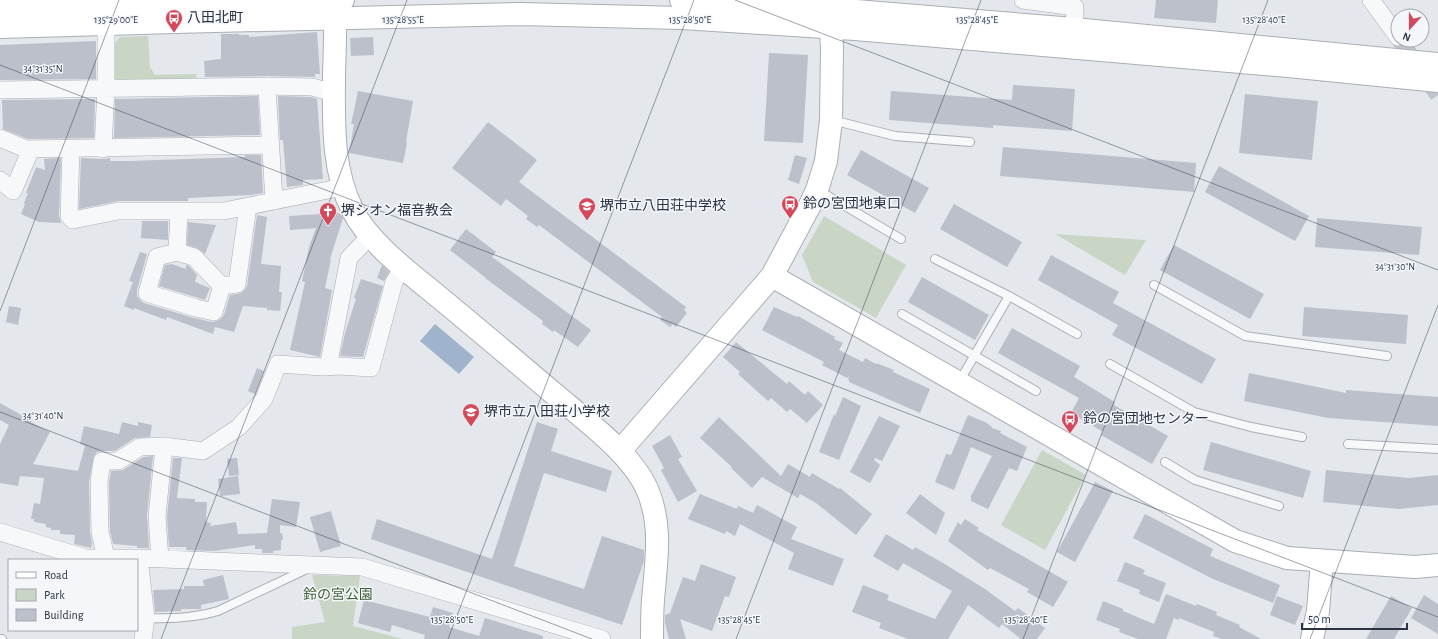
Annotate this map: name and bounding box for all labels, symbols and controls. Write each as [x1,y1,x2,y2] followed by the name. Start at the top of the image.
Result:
[164,8,184,33] bus stop icon: 八田北町
[1390,8,1430,48] north arrow
[187,9,243,25] place label: 八田北町
[94,15,138,25] text: 135°29'00"E
[382,15,424,25] text: 135°28'55"E
[669,15,712,25] text: 135°28'50"E
[956,15,998,25] text: 135°28'45"E
[1242,15,1286,25] text: 135°28'40"E
[1401,30,1412,43] text: N
[23,64,63,74] text: 34°31'35"N
[780,194,800,219] bus stop icon: 鈴の宮団地東口
[577,196,597,221] school or university icon: 堺市立八田荘中学校
[803,196,901,211] place label: 鈴の宮団地東口
[600,198,726,213] place label: 堺市立八田荘中学校
[318,201,338,226] church icon: 堺シオン福音教会
[341,203,453,218] place label: 堺シオン福音教会
[1375,262,1415,272] text: 34°31'30"N
[461,402,481,427] school or university icon: 堺市立八田荘小学校
[484,404,610,419] place label: 堺市立八田荘小学校
[1060,409,1080,434] bus stop icon: 鈴の宮団地センター
[23,411,63,421] text: 34°31'40"N
[1083,411,1209,426] place label: 鈴の宮団地センター
[8,559,138,631] legend
[44,569,68,581] text: Road
[303,587,373,602] park label: 鈴の宮公園
[44,589,65,601] text: Park
[1302,605,1407,631] scale bar
[44,609,84,621] text: Building
[1308,613,1331,625] text: 50 m
[431,615,474,625] text: 135°28'50"E
[718,615,760,625] text: 135°28'45"E
[1004,615,1048,625] text: 135°28'40"E

